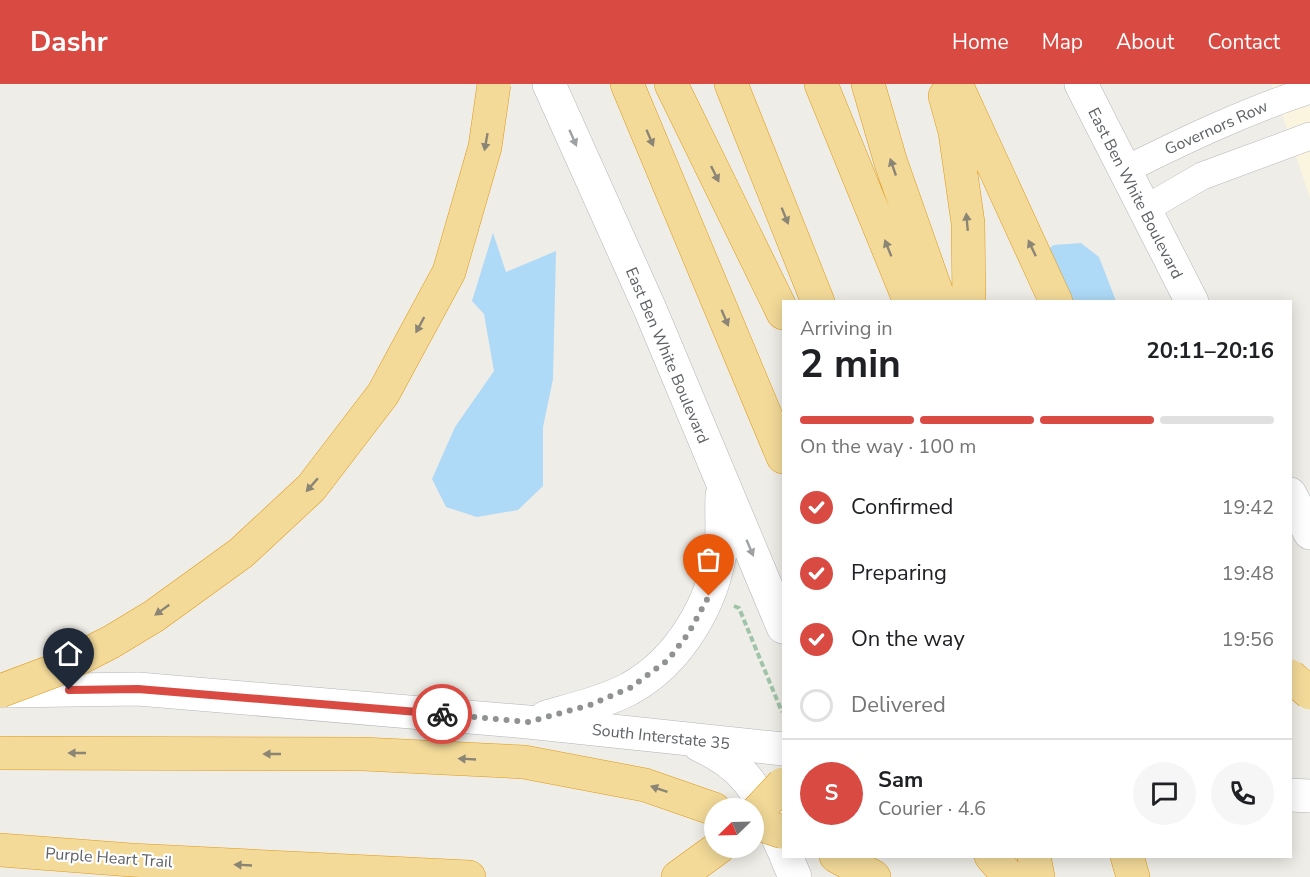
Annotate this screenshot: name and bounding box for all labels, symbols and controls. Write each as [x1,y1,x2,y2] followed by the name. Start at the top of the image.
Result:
[30,23,108,61] text: Dashr
[952,28,1009,56] text: Home
[1042,28,1083,56] text: Map
[1116,28,1174,56] text: About
[1207,28,1280,56] text: Contact
[1161,95,1272,161] street label: Governors Row
[1082,104,1188,283] street label: East Ben White Boulevard
[568,129,577,146] one-way arrow
[646,129,655,147] one-way arrow
[481,133,490,152] one-way arrow
[887,158,897,176] one-way arrow
[710,166,719,183] one-way arrow
[781,207,790,225] one-way arrow
[962,213,972,232] one-way arrow
[883,238,893,256] one-way arrow
[1027,239,1037,257] one-way arrow
[620,264,714,447] street label: East Ben White Boulevard
[721,309,730,327] one-way arrow
[800,315,893,342] text: Arriving in
[416,316,425,333] one-way arrow
[1146,336,1274,366] text: 20:11–20:16
[800,338,901,391] text: 2 min
[800,433,976,460] text: On the way · 100 m
[305,478,318,493] one-way arrow
[800,491,833,524] icon: check
[851,492,953,522] text: Confirmed
[1221,494,1274,521] text: 19:42
[683,534,734,596] pin
[746,539,755,557] one-way arrow
[692,543,725,576] icon: bag
[800,557,833,590] icon: check
[851,558,947,588] text: Preparing
[1221,560,1274,587] text: 19:48
[155,604,171,616] one-way arrow
[800,623,833,656] icon: check
[851,624,965,654] text: On the way
[1221,626,1274,653] text: 19:56
[43,628,94,690] pin
[52,637,85,670] icon: home
[412,684,472,744] courier
[851,690,946,720] text: Delivered
[426,698,459,731] icon: bike
[591,719,731,755] street label: South Interstate 35
[67,748,86,758] one-way arrow
[262,749,281,759] one-way arrow
[457,755,476,764] one-way arrow
[1133,762,1196,825] button: chat
[1211,762,1274,825] button: phone
[878,765,923,795] text: Sam
[825,778,838,808] text: S
[650,784,668,794] one-way arrow
[878,795,986,822] text: Courier · 4.6
[704,798,764,858] north arrow
[704,798,764,858] map controls
[45,843,173,873] street label: Purple Heart Trail
[233,861,252,870] one-way arrow

